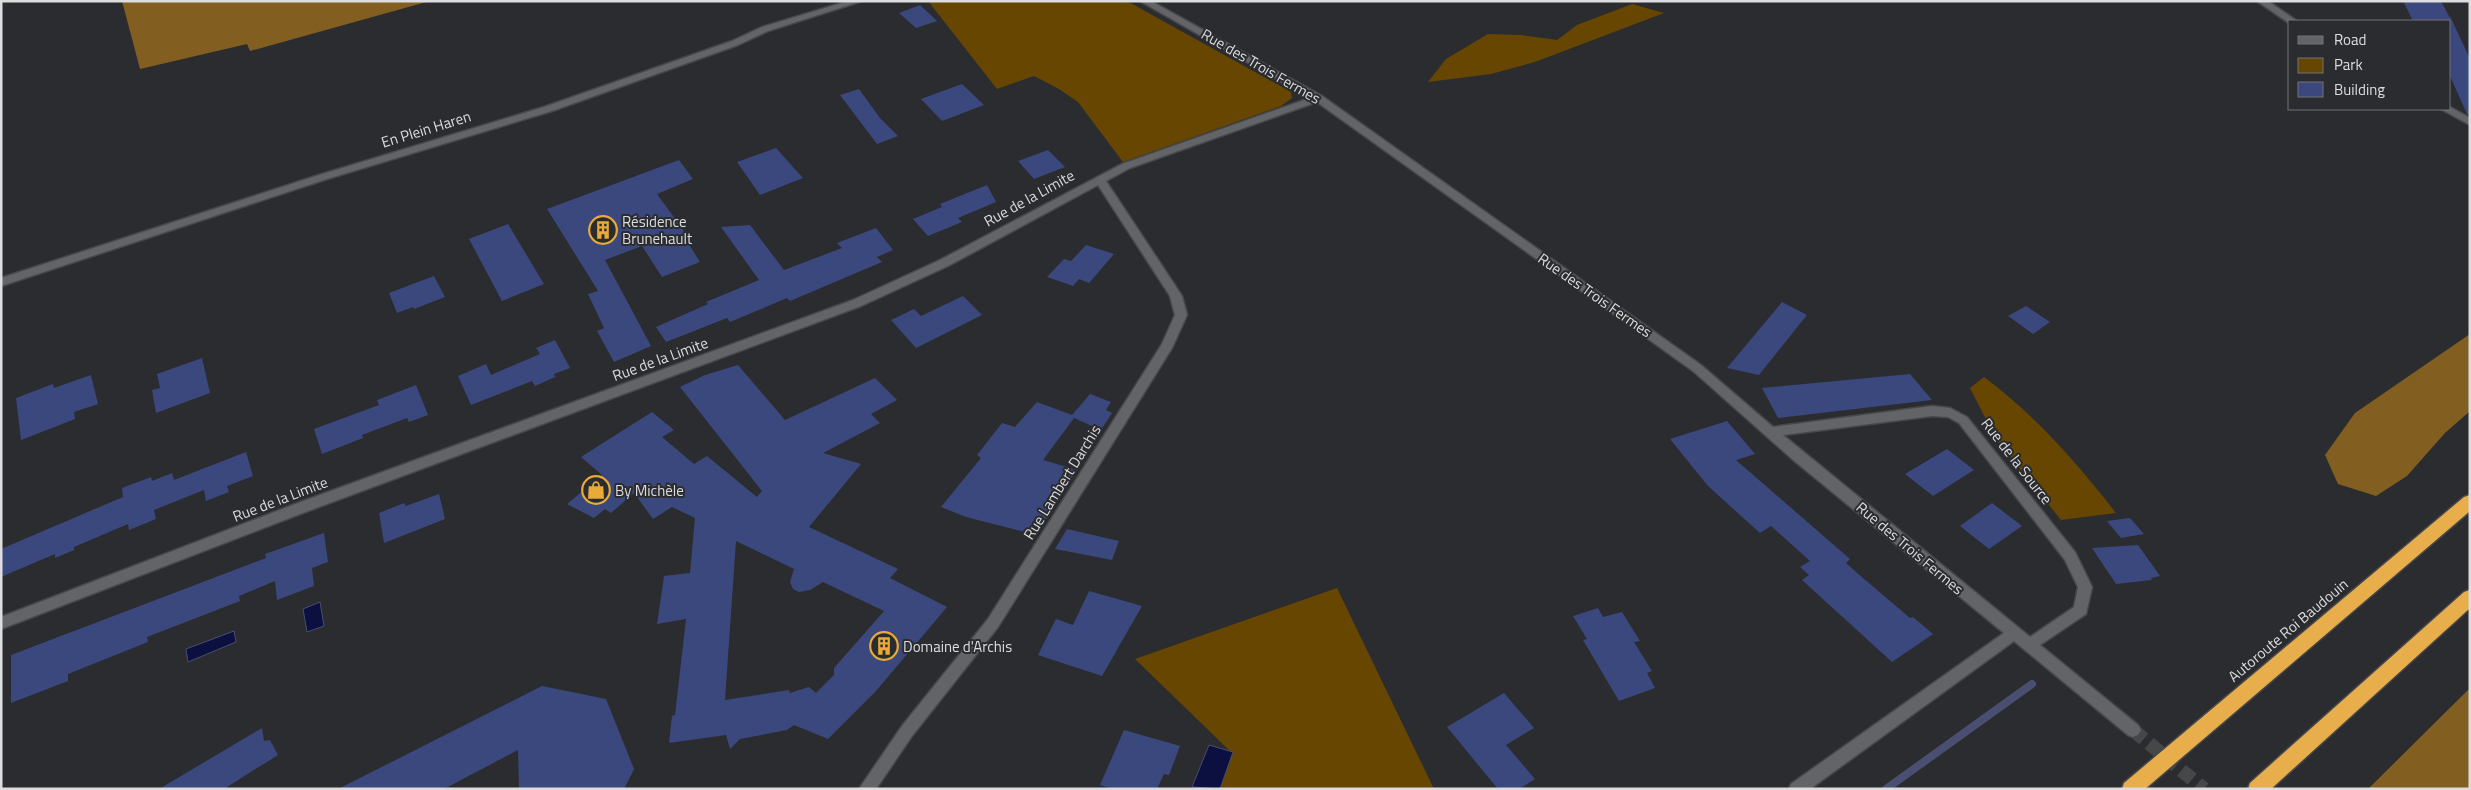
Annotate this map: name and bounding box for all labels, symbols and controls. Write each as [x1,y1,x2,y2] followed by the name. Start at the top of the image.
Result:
[2288,20,2451,110] legend
[1197,22,1325,110] street label: Rue des Trois Fermes
[2334,28,2366,51] text: Road
[2334,53,2363,76] text: Park
[2334,78,2385,101] text: Building
[378,104,474,154] street label: En Plein Haren
[980,164,1078,232] street label: Rue de la Limite
[622,210,693,250] place label: Résidence Brunehault
[588,215,618,245] building icon: Résidence Brunehault
[1533,247,1657,343] street label: Rue des Trois Fermes
[609,331,711,387] street label: Rue de la Limite
[1976,413,2058,509] street label: Rue de la Source
[1017,420,1107,544] street label: Rue Lambert Darchis
[229,470,331,528] street label: Rue de la Limite
[581,475,611,505] shop icon: By Michèle
[615,479,684,502] place label: By Michèle
[1851,496,1969,600] street label: Rue des Trois Fermes
[2223,573,2353,687] street label: Autoroute Roi Baudouin
[869,631,899,661] building icon: Domaine d'Archis
[903,635,1012,658] place label: Domaine d'Archis

